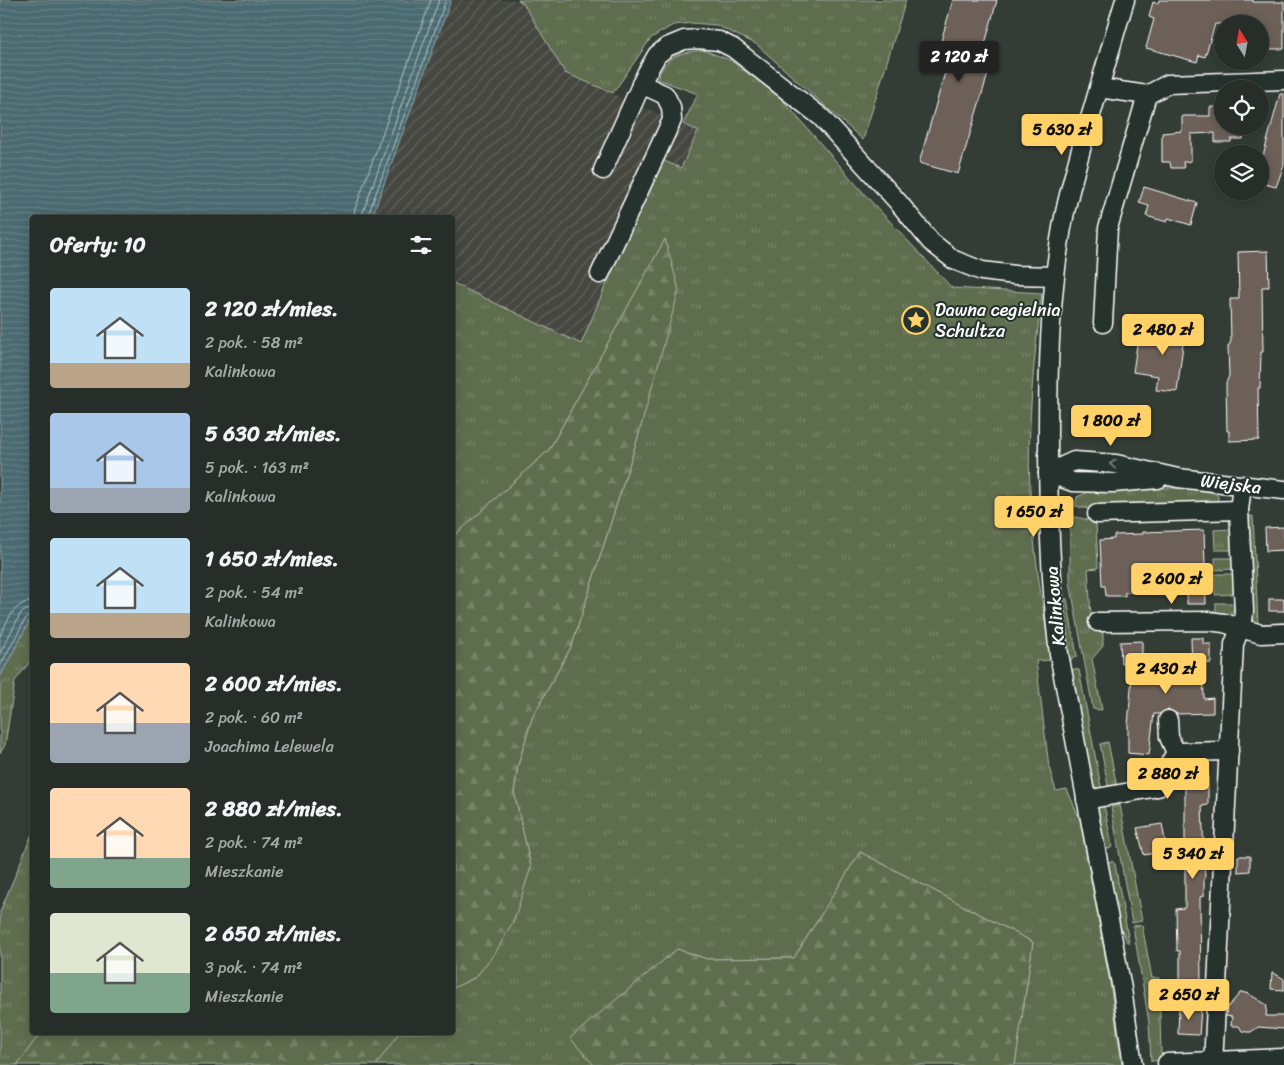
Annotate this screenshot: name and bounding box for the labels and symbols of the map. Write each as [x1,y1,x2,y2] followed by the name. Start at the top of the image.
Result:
[1214,15,1269,70] north arrow
[907,41,1011,83] pin: 2 120 zł
[1010,114,1114,156] pin: 5 630 zł
[935,294,1061,347] place label: Dawna cegielnia Schultza
[901,305,931,335] place icon: Dawna cegielnia Schultza
[1111,314,1215,356] pin: 2 480 zł
[1059,404,1163,447] pin: 1 800 zł
[1108,459,1116,470] one-way arrow
[1199,464,1263,504] street label: Wiejska
[982,496,1086,538] pin: 1 650 zł
[1120,562,1224,605] pin: 2 600 zł
[1036,565,1074,647] street label: Kalinkowa
[1114,652,1218,695] pin: 2 430 zł
[1116,758,1220,800] pin: 2 880 zł
[1141,838,1245,880] pin: 5 340 zł
[1137,978,1241,1021] pin: 2 650 zł

